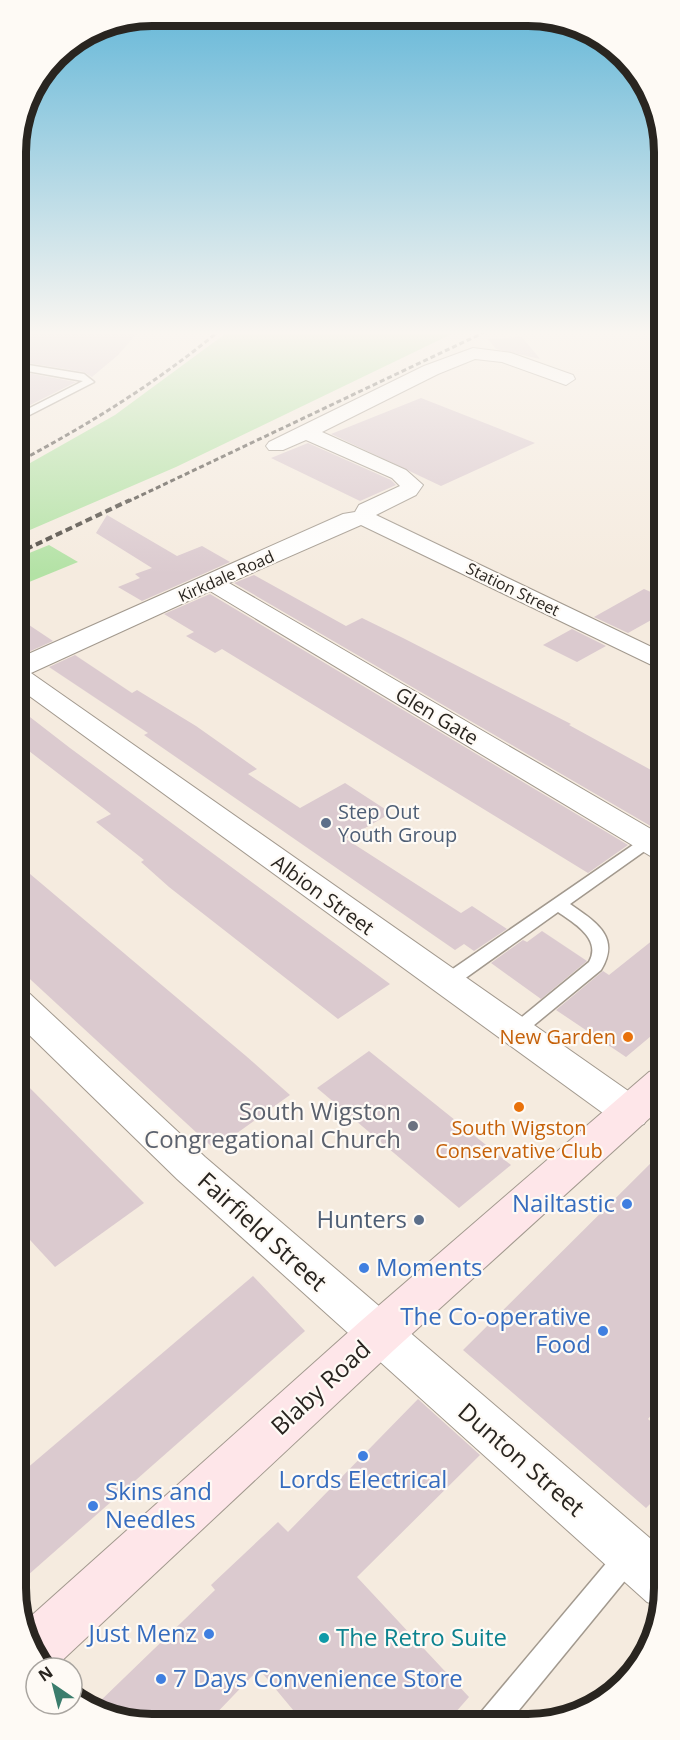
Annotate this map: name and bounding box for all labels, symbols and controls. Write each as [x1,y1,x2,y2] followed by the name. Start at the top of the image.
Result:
[175,545,277,607] street label: Kirkdale Road
[463,557,564,621] street label: Station Street
[391,680,484,751] street label: Glen Gate
[338,798,457,848] place label: Step Out Youth Group
[319,816,333,830] marker: Step Out Youth Group
[267,848,380,941] street label: Albion Street
[499,1023,616,1050] place label: New Garden
[621,1030,635,1044] marker: New Garden
[144,1094,401,1155] place label: South Wigston Congregational Church
[512,1100,526,1114] marker: South Wigston Conservative Club
[435,1114,603,1164] place label: South Wigston Conservative Club
[406,1119,420,1133] marker: South Wigston Congregational Church
[191,1164,335,1298] street label: Fairfield Street
[512,1186,615,1219] place label: Nailtastic
[620,1197,634,1211] marker: Nailtastic
[317,1202,407,1235] place label: Hunters
[412,1213,426,1227] marker: Hunters
[376,1250,482,1283] place label: Moments
[357,1261,371,1275] marker: Moments
[400,1299,591,1360] place label: The Co-operative Food
[596,1324,610,1338] marker: The Co-operative Food
[263,1332,377,1442] street label: Blaby Road
[452,1395,592,1523] street label: Dunton Street
[356,1449,370,1463] marker: Lords Electrical
[279,1462,447,1495] place label: Lords Electrical
[105,1474,212,1535] place label: Skins and Needles
[86,1499,100,1513] marker: Skins and Needles
[87,1616,197,1649] place label: Just Menz
[336,1620,507,1653] place label: The Retro Suite
[202,1627,216,1641] marker: Just Menz
[317,1631,331,1645] marker: The Retro Suite
[24,1656,84,1716] north arrow
[34,1661,57,1686] text: N
[173,1661,463,1694] place label: 7 Days Convenience Store
[154,1672,168,1686] marker: 7 Days Convenience Store

